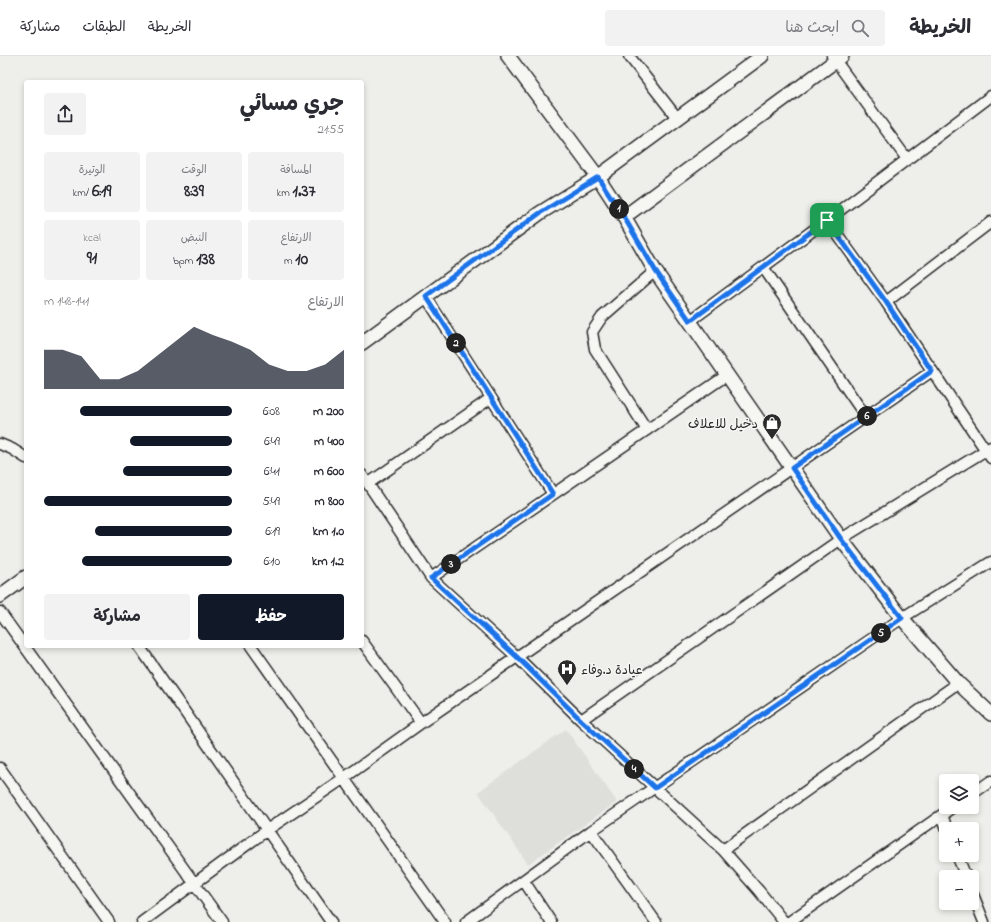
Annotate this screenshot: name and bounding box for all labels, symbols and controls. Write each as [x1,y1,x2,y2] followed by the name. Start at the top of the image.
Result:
[605,10,885,46] search box
[909,15,971,42] text: الخريطة
[20,17,60,38] text: مشاركة
[82,17,126,38] text: الطبقات
[148,17,191,38] text: الخريطة
[785,17,839,39] text: ابحث هنا
[849,17,871,39] icon: search
[240,89,344,121] text: جري مسائي
[44,93,86,135] button: share
[317,120,344,139] text: 21:55
[79,162,105,178] text: الوتيرة
[181,162,207,178] text: الوقت
[280,162,312,178] text: المسافة
[92,179,111,204] text: 6:19
[184,179,204,204] text: 8:39
[293,179,316,204] text: 1.37
[73,185,92,201] text: /km
[276,185,293,201] text: km
[609,199,629,219] pin: 1
[617,201,621,217] text: 1
[810,203,844,237] pin
[816,209,838,231] icon: arrive
[83,230,101,246] text: kcal
[181,230,207,246] text: النبض
[281,230,311,246] text: الارتفاع
[87,246,97,271] text: 91
[196,247,215,272] text: 138
[295,247,308,272] text: 10
[173,253,196,269] text: bpm
[284,253,295,269] text: m
[44,292,89,311] text: 141–148 m
[308,293,344,312] text: الارتفاع
[446,333,466,353] pin: 2
[453,335,459,351] text: 2
[263,402,280,421] text: 6:08
[313,402,344,421] text: 200 m
[857,406,877,426] pin: 6
[865,408,869,424] text: 6
[761,412,783,440] shop icon: دخيل للاعلاف
[688,415,758,434] place label: دخيل للاعلاف
[264,432,280,451] text: 6:49
[314,432,344,451] text: 400 m
[264,462,280,481] text: 6:41
[314,462,344,481] text: 600 m
[262,492,280,511] text: 5:49
[315,492,344,511] text: 800 m
[265,522,280,541] text: 6:19
[313,522,344,541] text: 1.0 km
[263,552,280,571] text: 6:10
[312,552,344,571] text: 1.2 km
[441,554,461,574] pin: 3
[449,556,453,572] text: 3
[44,594,190,640] button: مشاركة
[198,594,344,640] button: حفظ
[871,623,891,643] pin: 5
[878,625,884,641] text: 5
[556,658,578,686] hospital icon: عيادة د.وفاء
[581,661,642,680] place label: عيادة د.وفاء
[624,759,644,779] pin: 4
[632,761,636,777] text: 4
[939,774,979,910] map controls
[939,774,979,814] button: layers
[939,822,979,862] button: +
[939,870,979,910] button: −

